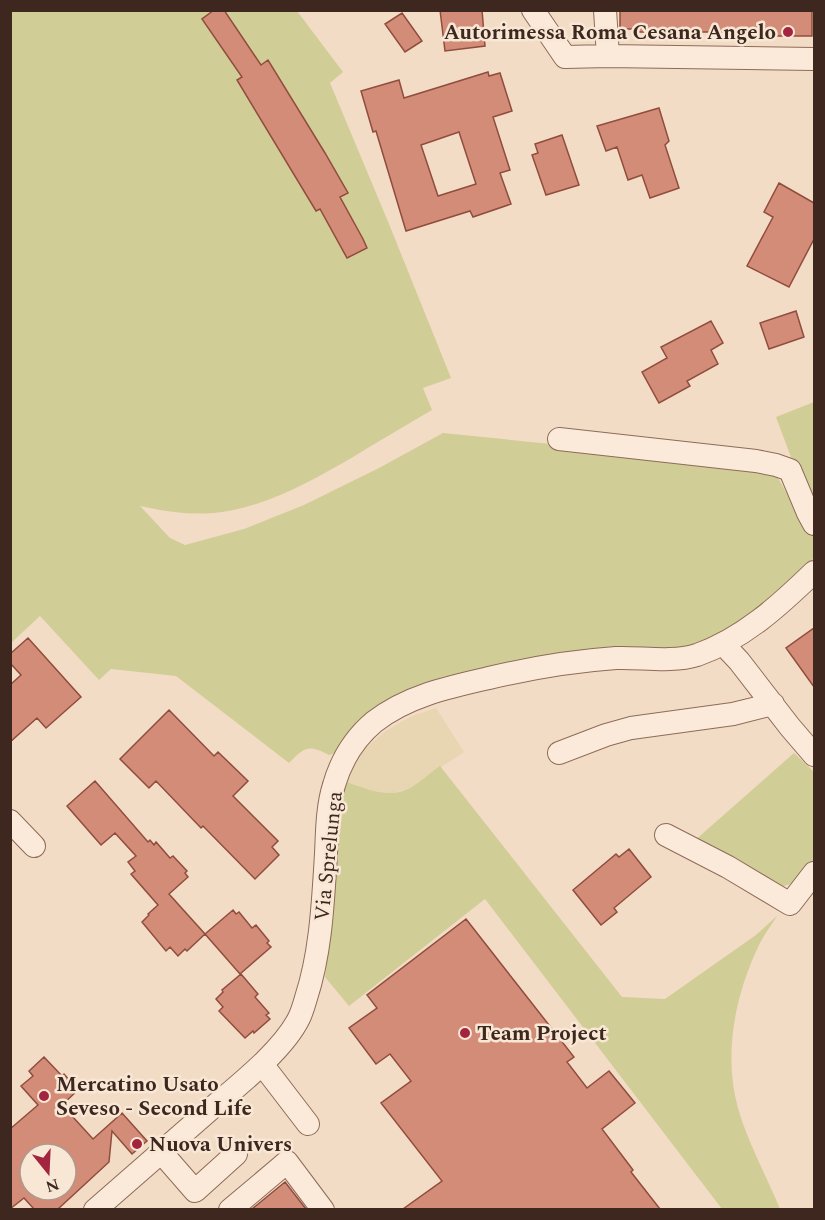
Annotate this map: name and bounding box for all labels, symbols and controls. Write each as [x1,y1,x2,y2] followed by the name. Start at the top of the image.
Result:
[444,17,776,49] place label: Autorimessa Roma Cesana Angelo
[781,25,795,39] marker: Autorimessa Roma Cesana Angelo
[306,789,352,923] street label: Via Sprelunga
[477,1018,607,1050] place label: Team Project
[458,1026,472,1040] marker: Team Project
[56,1069,252,1125] place label: Mercatino Usato Seveso - Second Life
[37,1089,51,1103] marker: Mercatino Usato Seveso - Second Life
[149,1129,292,1161] place label: Nuova Univers
[130,1137,144,1151] marker: Nuova Univers
[18,1142,78,1202] north arrow
[42,1172,62,1199] text: N

